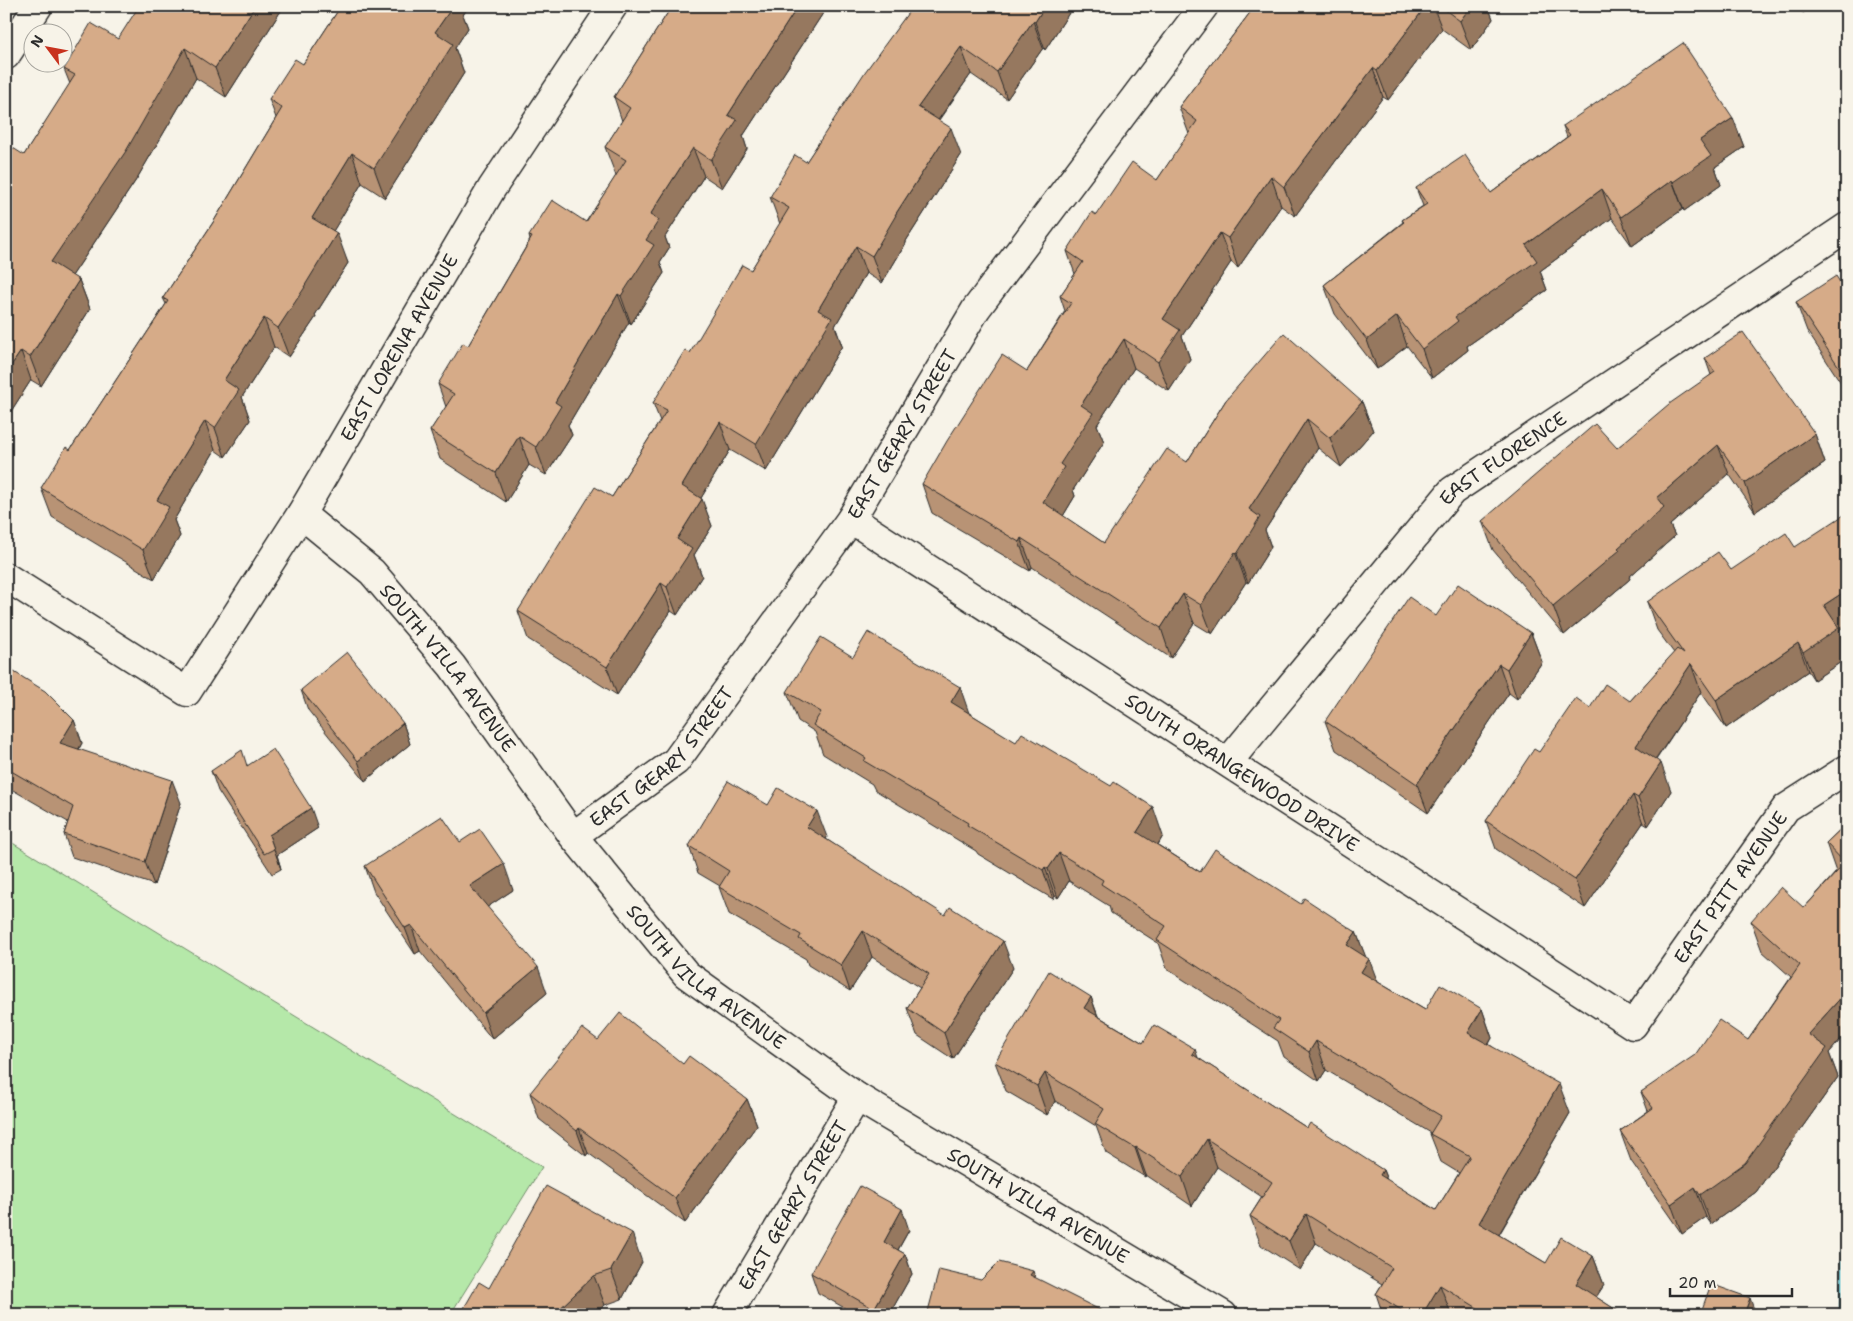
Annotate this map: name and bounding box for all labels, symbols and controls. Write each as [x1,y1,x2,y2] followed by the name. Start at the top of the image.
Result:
[22,22,72,72] north arrow
[26,32,48,51] text: N
[334,249,463,445] street label: EAST LORENA AVENUE
[841,344,962,524] street label: EAST GEARY STREET
[1433,405,1571,510] street label: EAST FLORENCE
[374,578,522,757] street label: SOUTH VILLA AVENUE
[584,681,739,833] street label: EAST GEARY STREET
[1120,687,1364,857] street label: SOUTH ORANGEWOOD DRIVE
[1668,806,1793,968] street label: EAST PITT AVENUE
[621,899,791,1055] street label: SOUTH VILLA AVENUE
[732,1115,853,1295] street label: EAST GEARY STREET
[943,1141,1134,1269] street label: SOUTH VILLA AVENUE
[1670,1266,1793,1298] scale bar
[1678,1273,1717,1293] text: 20 m

